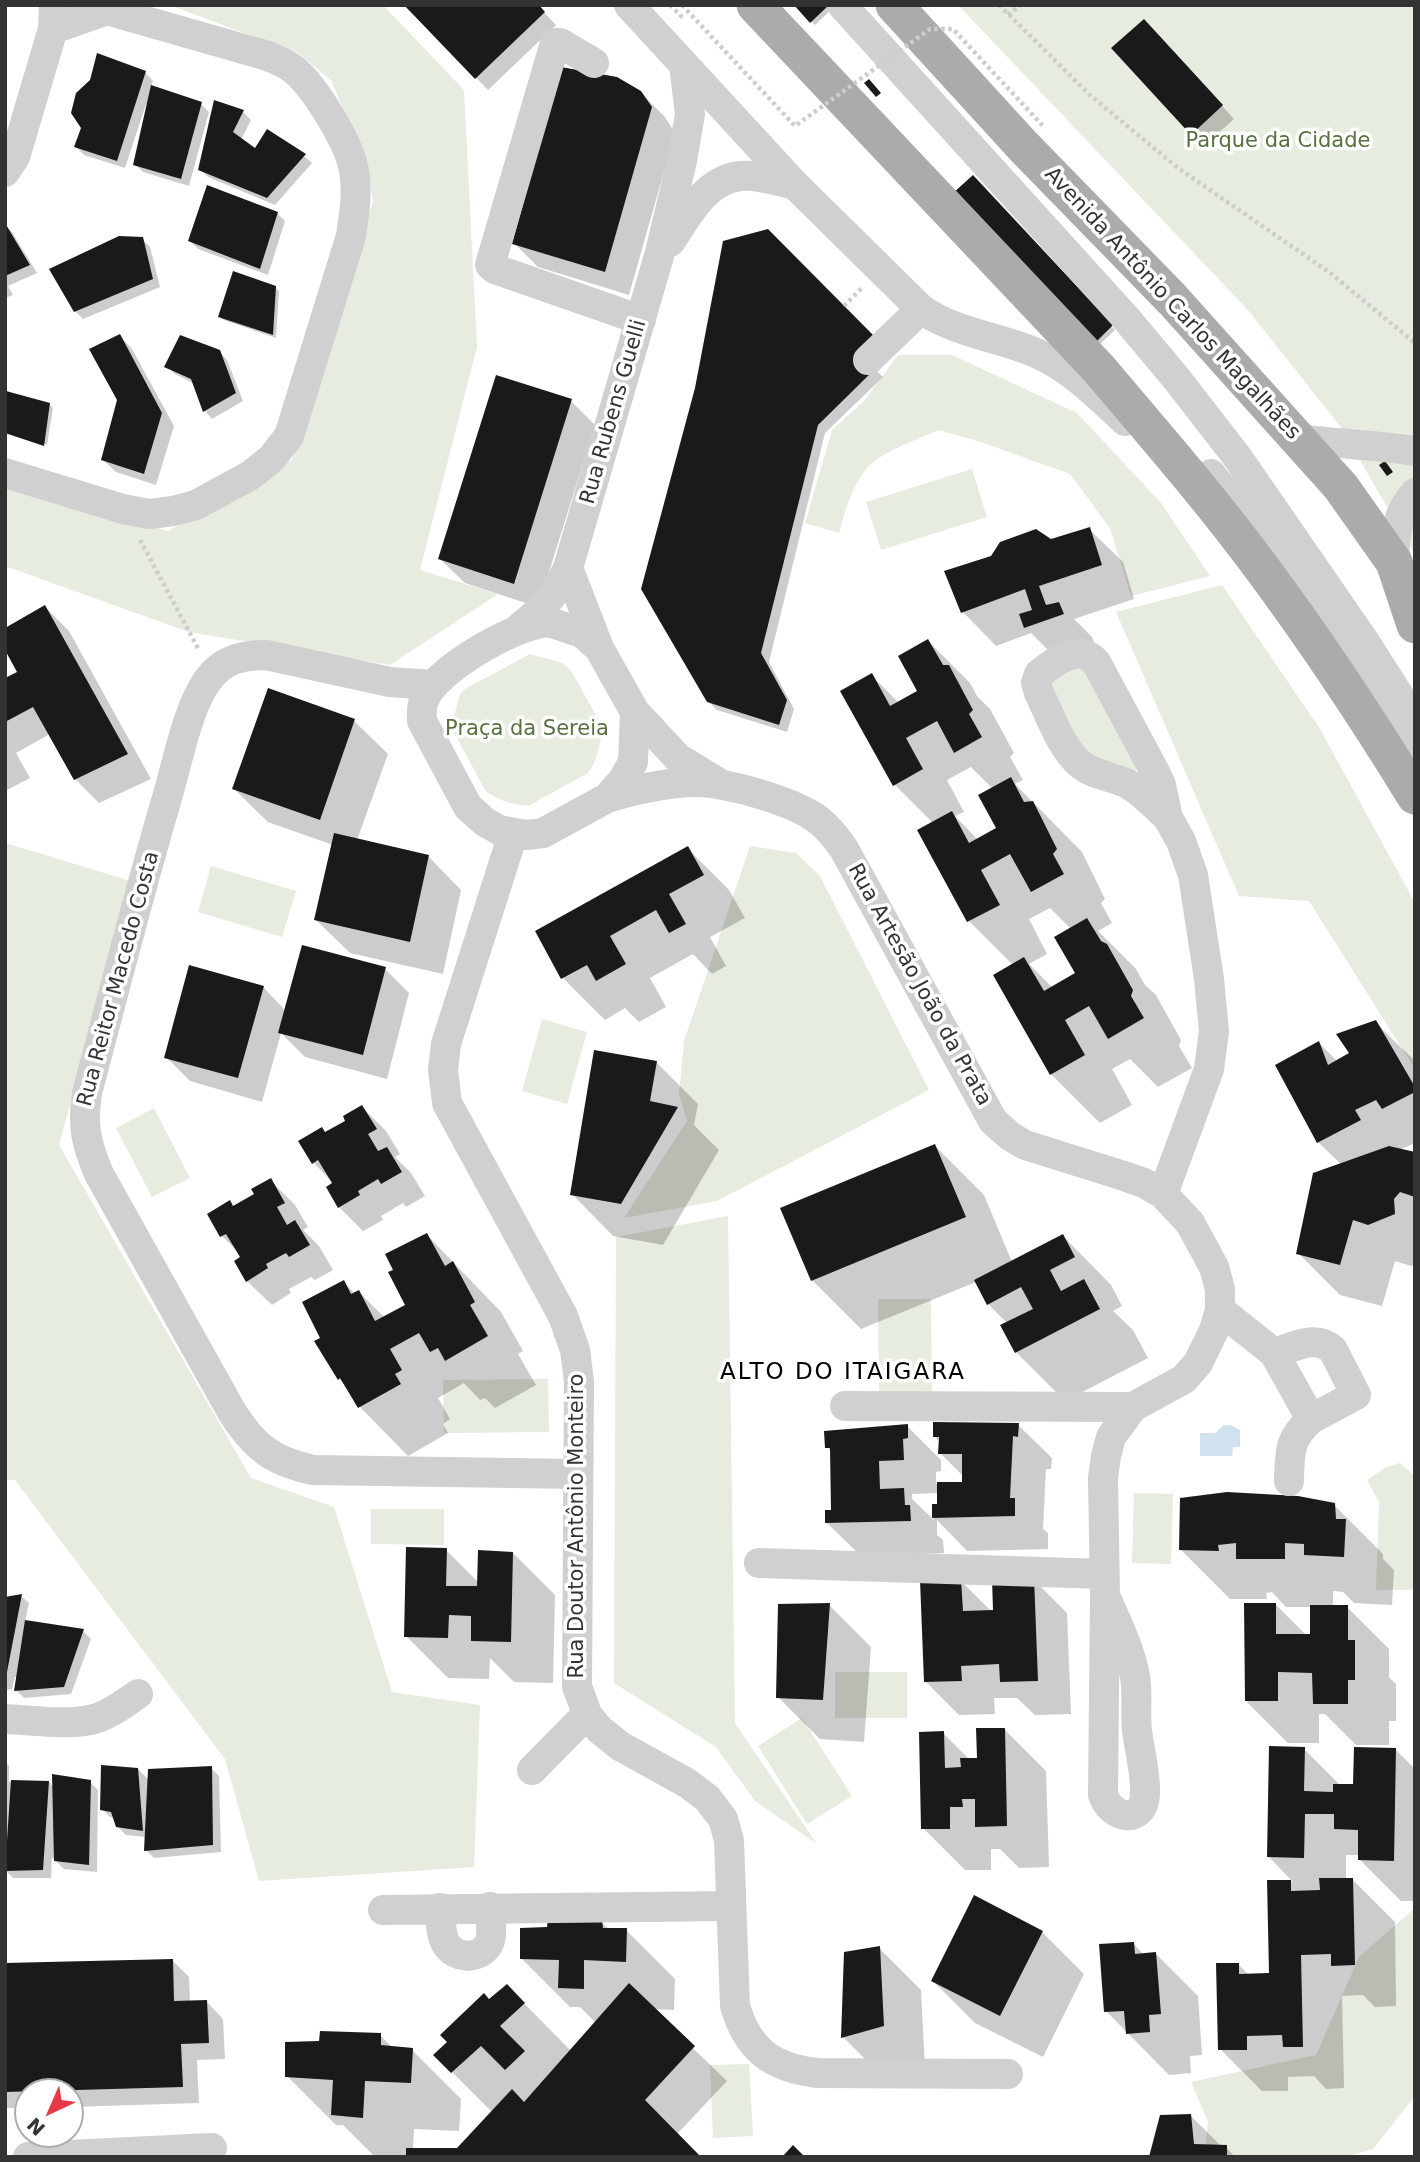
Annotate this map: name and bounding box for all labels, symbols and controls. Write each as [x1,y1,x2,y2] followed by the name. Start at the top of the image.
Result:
[1186,129,1370,155] park label: Parque da Cidade
[1039,163,1305,445] street label: Avenida Antônio Carlos Magalhães
[576,317,652,507] street label: Rua Rubens Guelli
[445,717,609,743] park label: Praça da Sereia
[73,849,165,1109] street label: Rua Reitor Macedo Costa
[842,859,996,1111] street label: Rua Artesão João da Prata
[722,1359,964,1387] district label: ALTO DO ITAIGARA
[565,1374,591,1678] street label: Rua Doutor Antônio Monteiro
[14,2078,84,2148] north arrow
[22,2113,49,2140] text: N

